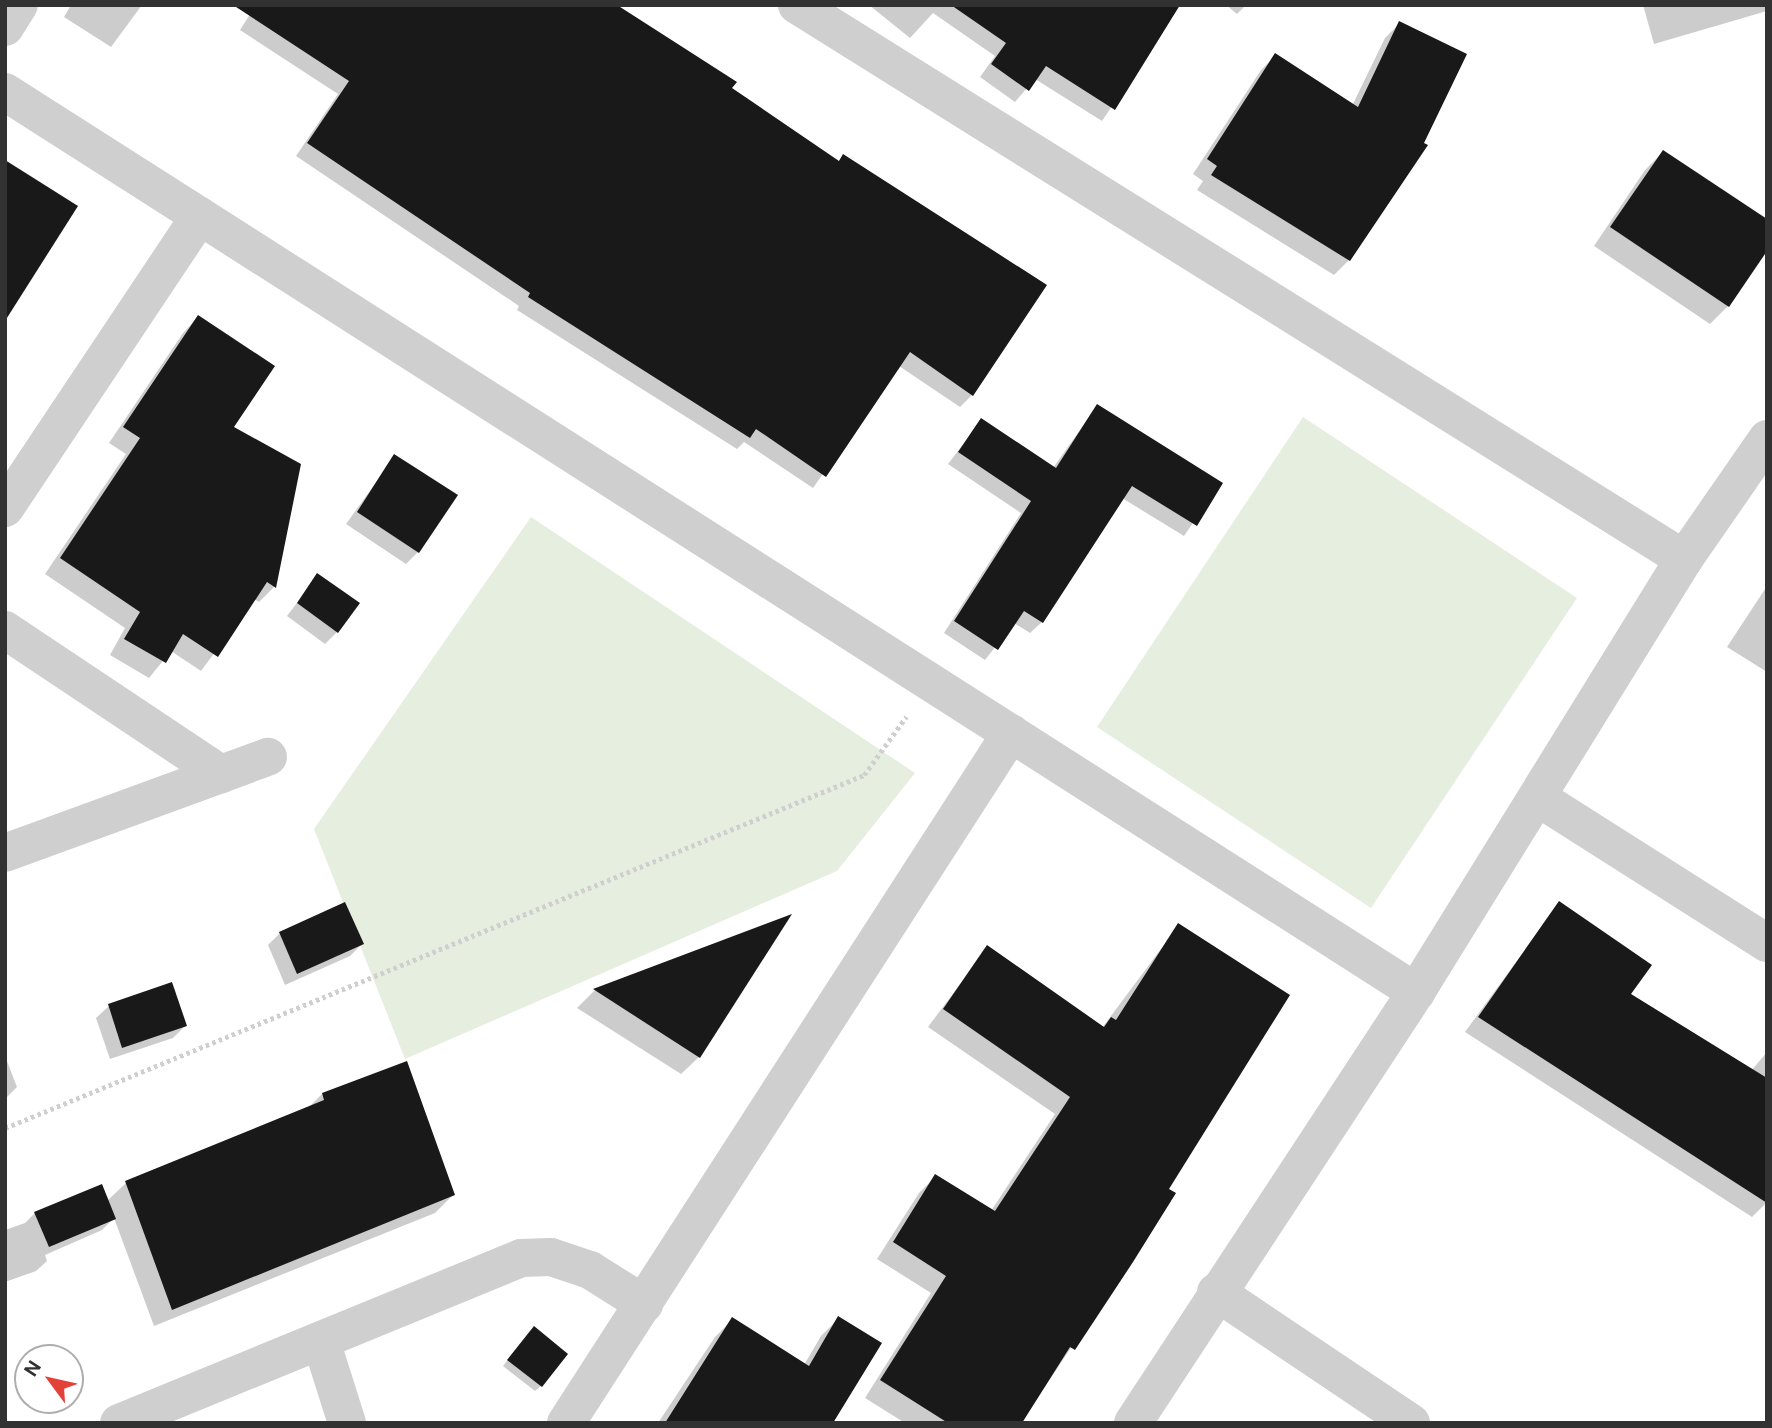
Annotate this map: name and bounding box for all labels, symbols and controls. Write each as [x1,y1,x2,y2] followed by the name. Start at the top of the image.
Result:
[14,1344,84,1414] north arrow
[18,1356,47,1381] text: N

